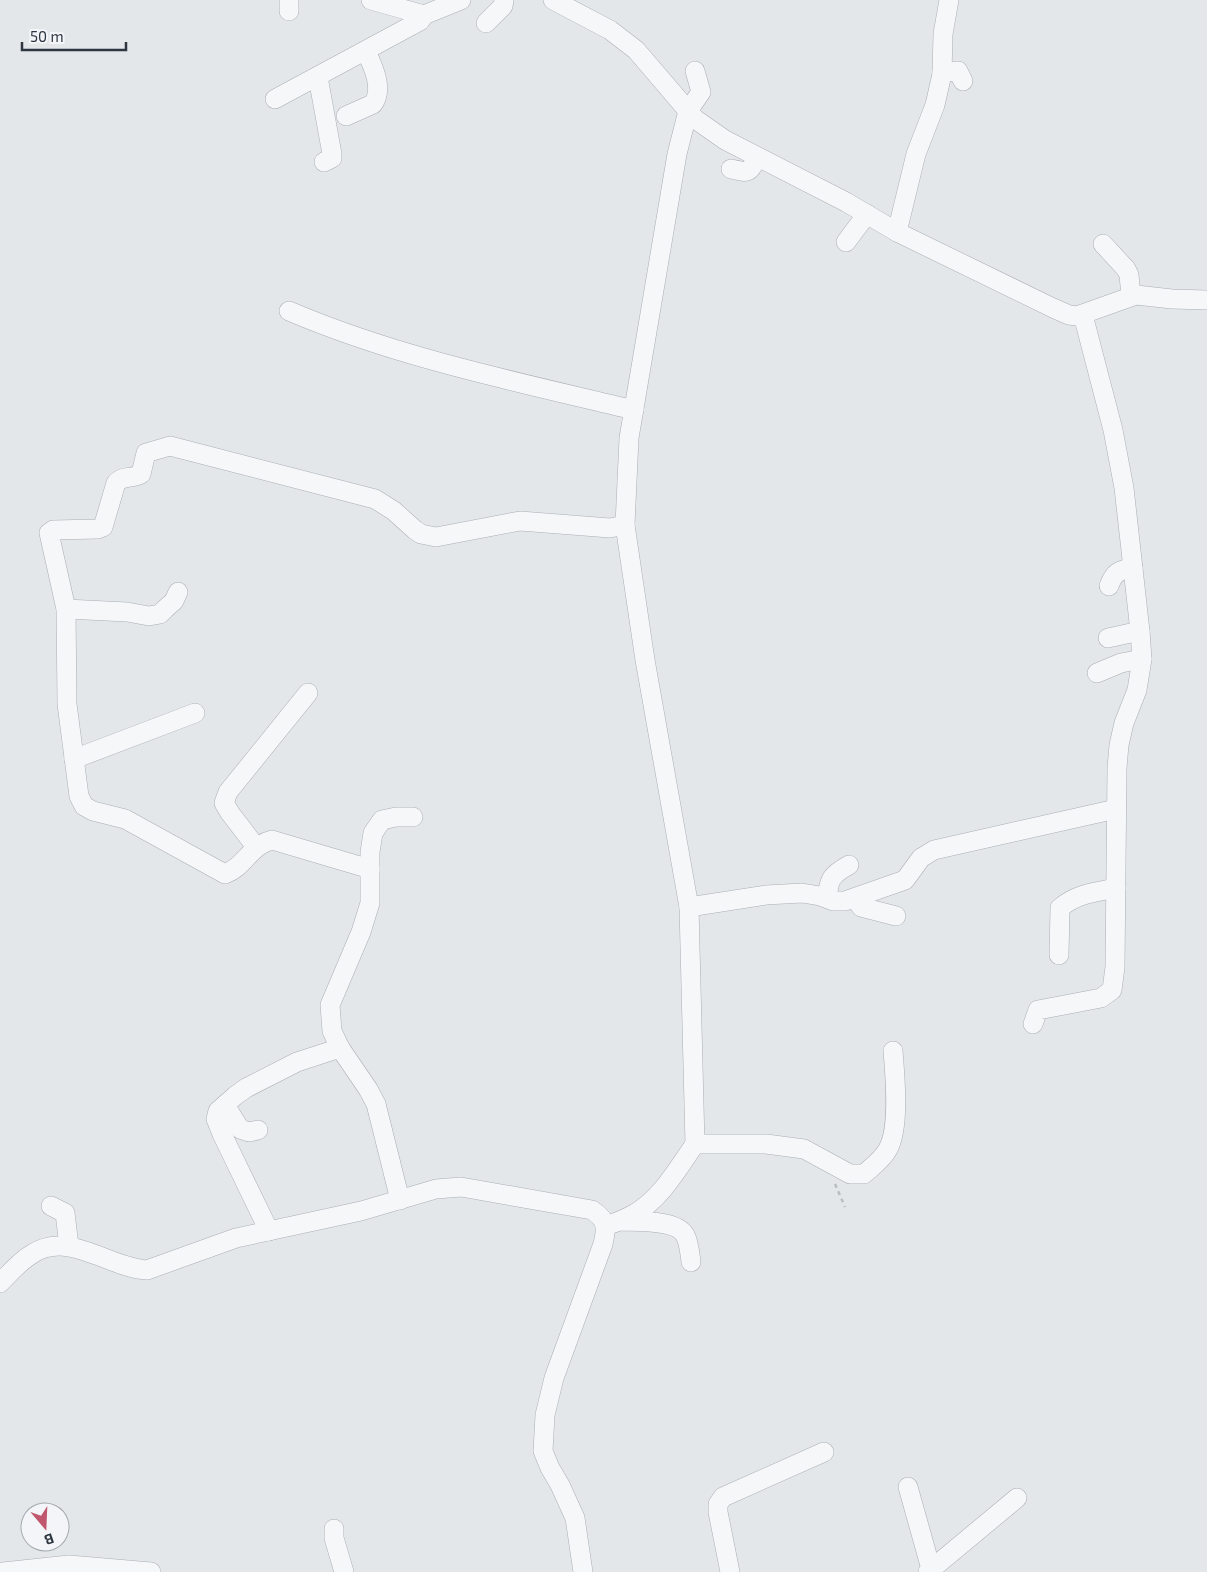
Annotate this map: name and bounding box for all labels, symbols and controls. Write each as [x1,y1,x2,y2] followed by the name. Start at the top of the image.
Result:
[22,20,126,52] scale bar
[30,27,64,45] text: 50 m
[20,1502,70,1552] north arrow
[42,1530,56,1549] text: B

